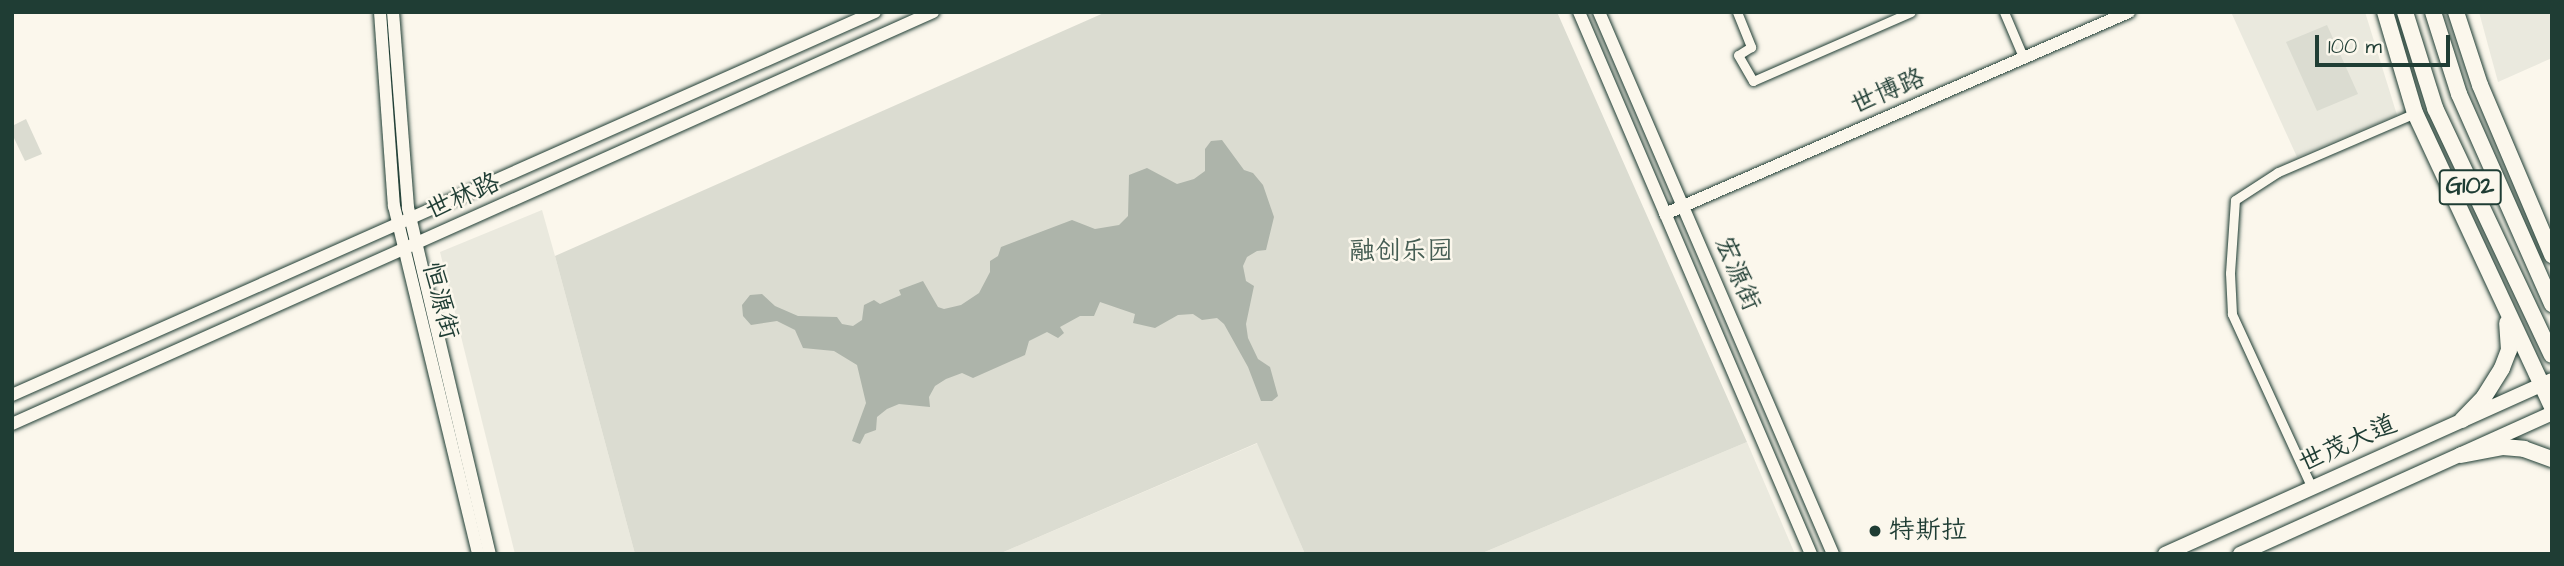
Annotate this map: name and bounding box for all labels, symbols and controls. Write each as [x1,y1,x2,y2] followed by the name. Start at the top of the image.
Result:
[2319,21,2454,65] scale bar
[2328,32,2382,61] text: 100 m
[1846,62,1930,122] street label: 世博路
[421,167,505,227] street label: 世林路
[2438,167,2502,208] road number: G102
[1707,232,1767,316] street label: 宏源街
[1349,236,1453,268] park label: 融创乐园
[415,259,465,343] street label: 恒源街
[2294,409,2402,479] street label: 世茂大道
[1889,515,1967,547] place label: 特斯拉
[1867,523,1883,539] marker: 特斯拉

